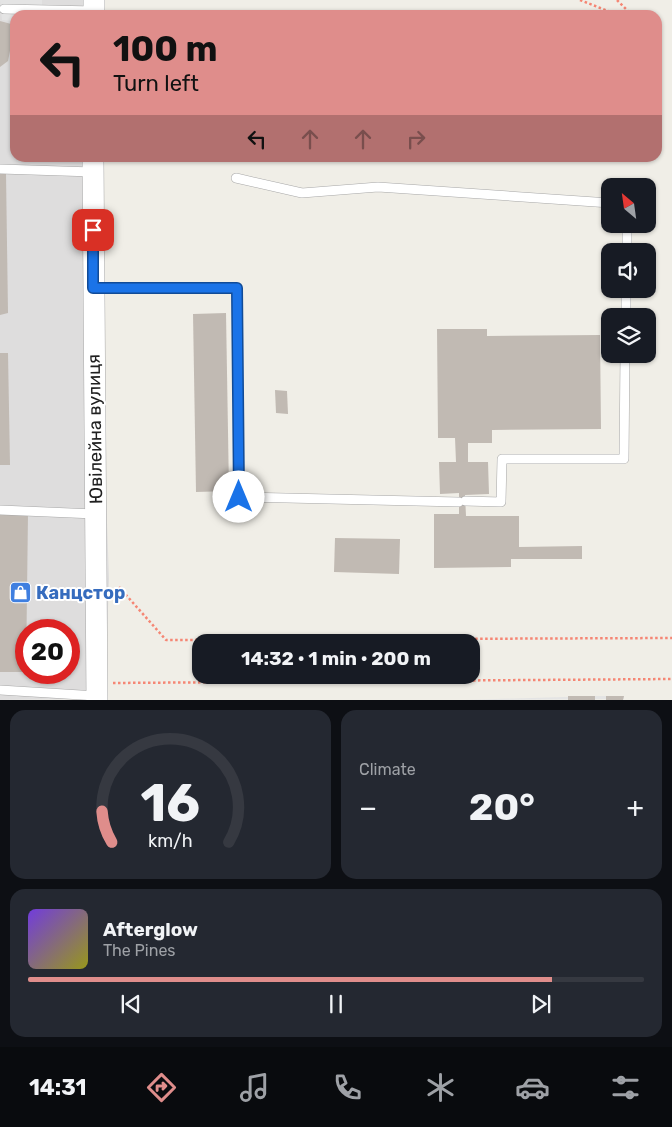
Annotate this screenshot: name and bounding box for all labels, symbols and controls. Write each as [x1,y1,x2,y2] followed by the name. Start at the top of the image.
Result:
[113,28,218,70] text: 100 m
[30,30,95,95] icon: left
[113,70,199,97] text: Turn left
[243,125,271,153] icon: left
[296,125,324,153] icon: ahead
[349,125,377,153] icon: ahead
[402,125,430,153] icon: right
[601,178,656,232] north arrow
[601,178,656,363] map controls
[72,209,114,251] pin
[79,216,107,244] icon: arrive
[601,243,656,298] button: sound
[601,308,656,363] button: layers
[83,354,107,504] street label: Ювілейна вулиця
[212,470,264,522] position arrow
[8,581,32,605] shop icon: Канцстор
[36,582,125,604] place label: Канцстор
[15,619,80,684] speed limit sign: 20
[241,647,431,670] text: 14:32 · 1 min · 200 m
[359,760,416,779] text: Climate
[141,772,200,834] text: 16
[469,784,535,830] text: 20°
[359,791,377,824] text: −
[627,791,644,824] text: +
[148,830,193,851] text: km/h
[103,918,198,941] text: Afterglow
[103,941,176,960] text: The Pines
[117,990,145,1018] icon: previous
[322,990,350,1018] icon: pause
[527,990,555,1018] icon: next
[144,1070,179,1105] icon: directions
[237,1070,272,1105] icon: music
[330,1070,365,1105] icon: phone
[423,1070,458,1105] icon: climate
[515,1070,550,1105] icon: car
[608,1070,643,1105] icon: filters
[29,1074,86,1101] text: 14:31

